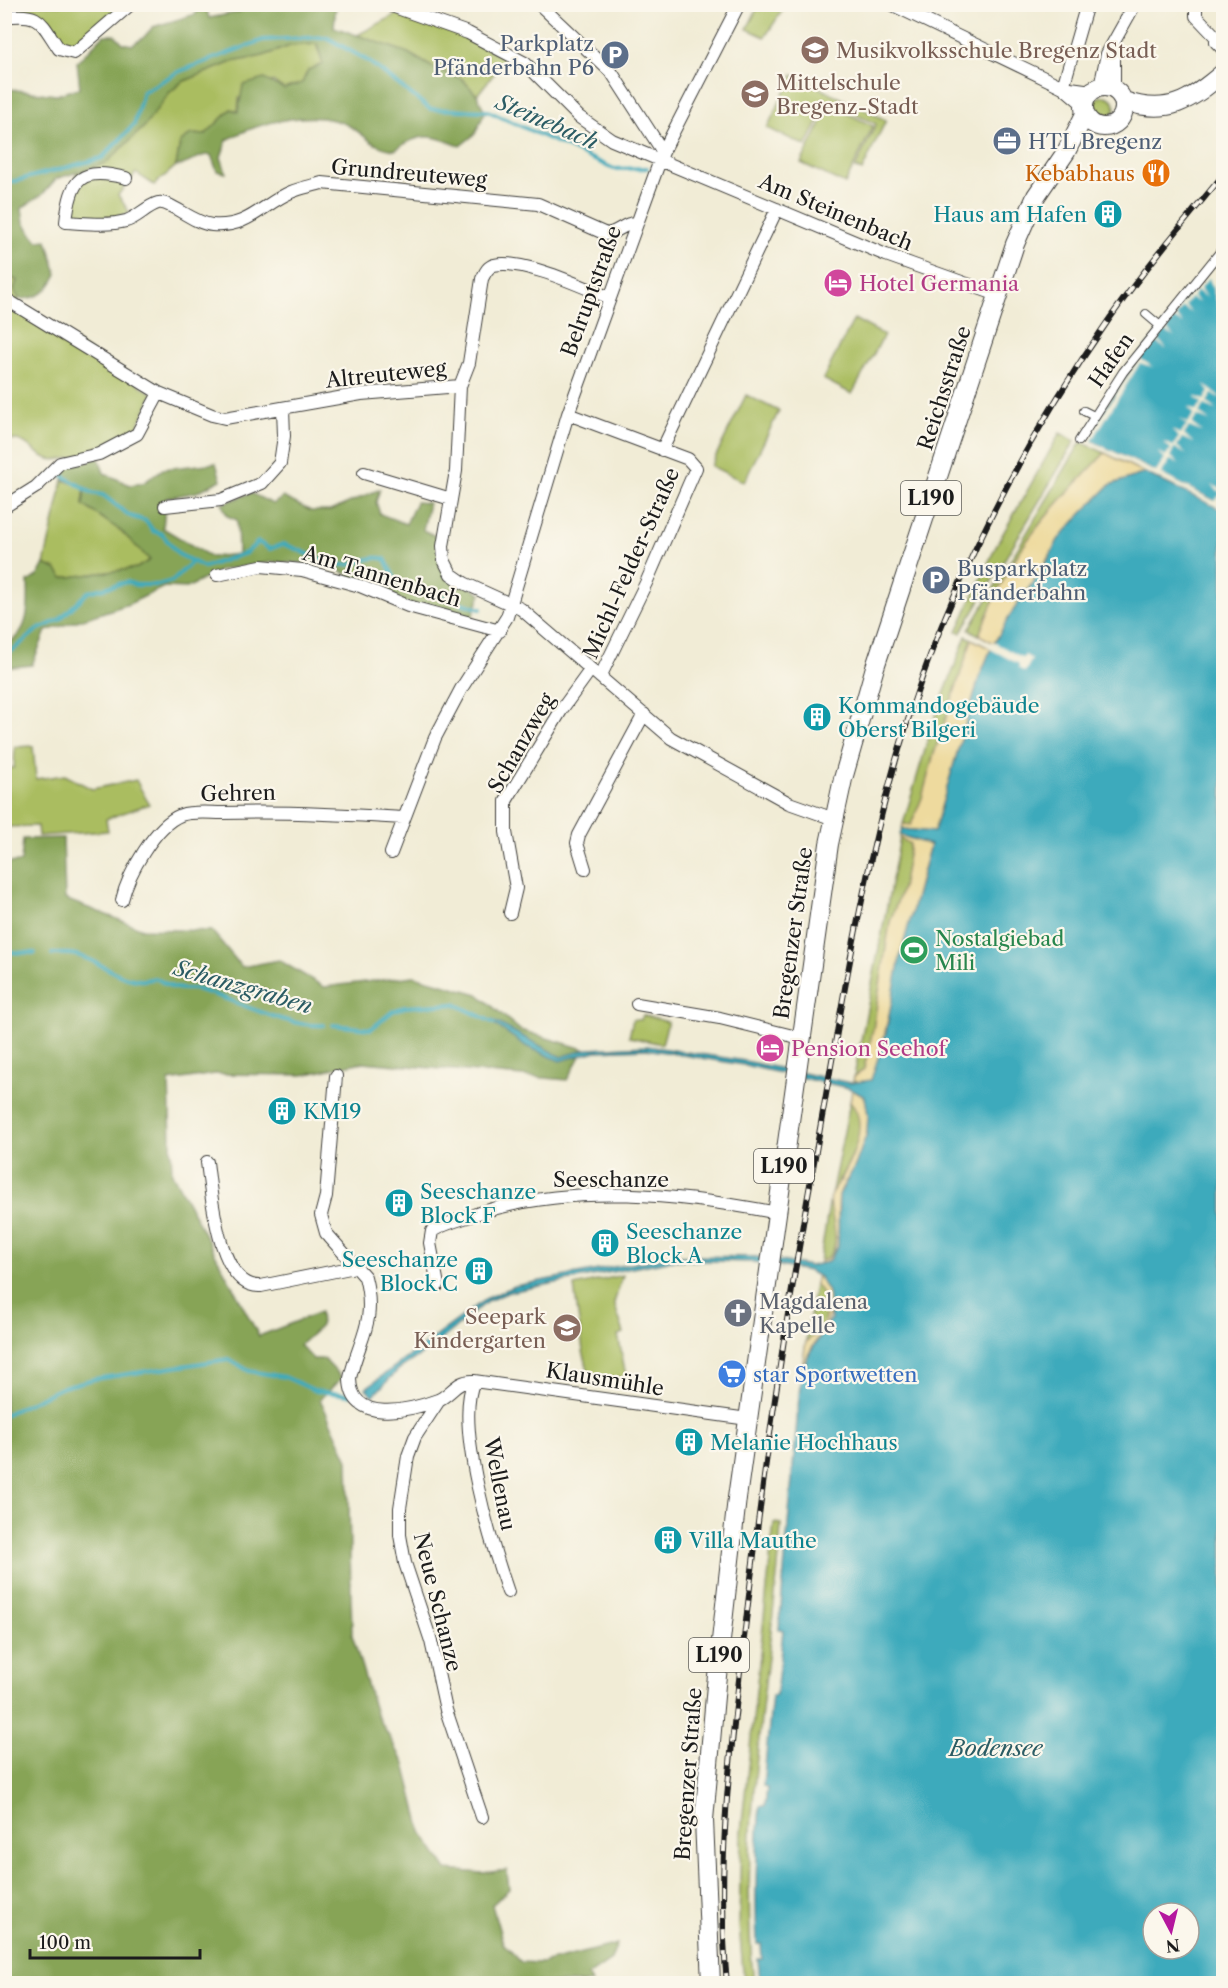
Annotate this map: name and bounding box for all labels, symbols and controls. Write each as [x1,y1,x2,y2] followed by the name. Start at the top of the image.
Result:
[433,31,594,80] place label: Parkplatz Pfänderbahn P6
[799,34,831,66] school or university icon: Musikvolksschule Bregenz Stadt
[836,38,1157,63] place label: Musikvolksschule Bregenz Stadt
[599,39,631,71] parking icon: Parkplatz Pfänderbahn P6
[776,70,919,119] place label: Mittelschule Bregenz-Stadt
[739,78,771,110] school or university icon: Mittelschule Bregenz-Stadt
[490,88,602,156] water label: Steinebach
[991,125,1023,157] office icon: HTL Bregenz
[1028,129,1162,154] place label: HTL Bregenz
[330,154,489,192] street label: Grundreuteweg
[1140,157,1172,189] restaurant icon: Kebabhaus
[1025,161,1135,186] place label: Kebabhaus
[754,168,917,256] street label: Am Steinenbach
[1092,198,1124,230] building icon: Haus am Hafen
[933,202,1087,227] place label: Haus am Hafen
[556,222,626,360] street label: Belruptstraße
[822,267,854,299] hotel icon: Hotel Germania
[859,271,1020,296] place label: Hotel Germania
[912,323,976,453] street label: Reichsstraße
[1083,328,1139,392] street label: Hafen
[324,355,448,393] street label: Altreuteweg
[578,464,684,662] street label: Michl-Felder-Straße
[901,481,961,515] road number: L190
[299,540,464,612] street label: Am Tannenbach
[957,556,1087,605] place label: Busparkplatz Pfänderbahn
[920,564,952,596] parking icon: Busparkplatz Pfänderbahn
[482,688,560,798] street label: Schanzweg
[838,693,1039,742] place label: Kommandogebäude Oberst Bilgeri
[801,701,833,733] building icon: Kommandogebäude Oberst Bilgeri
[200,780,276,806] street label: Gehren
[769,845,817,1021] street label: Bregenzer Straße
[935,926,1064,975] place label: Nostalgiebad Mili
[898,934,930,966] sports icon: Nostalgiebad Mili
[169,954,315,1020] water label: Schanzgraben
[754,1032,786,1064] hotel icon: Pension Seehof
[791,1036,948,1061] place label: Pension Seehof
[266,1095,298,1127] building icon: KM19
[303,1099,362,1124] place label: KM19
[754,1149,814,1183] road number: L190
[553,1167,669,1192] street label: Seeschanze
[420,1179,536,1228] place label: Seeschanze Block F
[383,1187,415,1219] building icon: Seeschanze Block F
[626,1219,742,1268] place label: Seeschanze Block A
[589,1227,621,1259] building icon: Seeschanze Block A
[342,1247,458,1296] place label: Seeschanze Block C
[463,1255,495,1287] building icon: Seeschanze Block C
[759,1289,869,1338] place label: Magdalena Kapelle
[722,1297,754,1329] church icon: Magdalena Kapelle
[414,1304,547,1353] place label: Seepark Kindergarten
[551,1312,583,1344] school or university icon: Seepark Kindergarten
[544,1357,666,1401] street label: Klausmühle
[716,1358,748,1390] supermarket icon: star Sportwetten
[753,1362,917,1387] place label: star Sportwetten
[673,1426,705,1458] building icon: Melanie Hochhaus
[710,1430,898,1455] place label: Melanie Hochhaus
[479,1434,521,1533] street label: Wellenau
[652,1524,684,1556] building icon: Villa Mauthe
[688,1528,817,1553] place label: Villa Mauthe
[409,1530,467,1674] street label: Neue Schanze
[689,1638,749,1672] road number: L190
[669,1687,707,1861] street label: Bregenzer Straße
[947,1735,1044,1762] water label: Bodensee
[1141,1901,1201,1961] north arrow
[30,1922,200,1960] scale bar
[39,1932,91,1954] text: 100 m
[1165,1935,1181,1957] text: N

